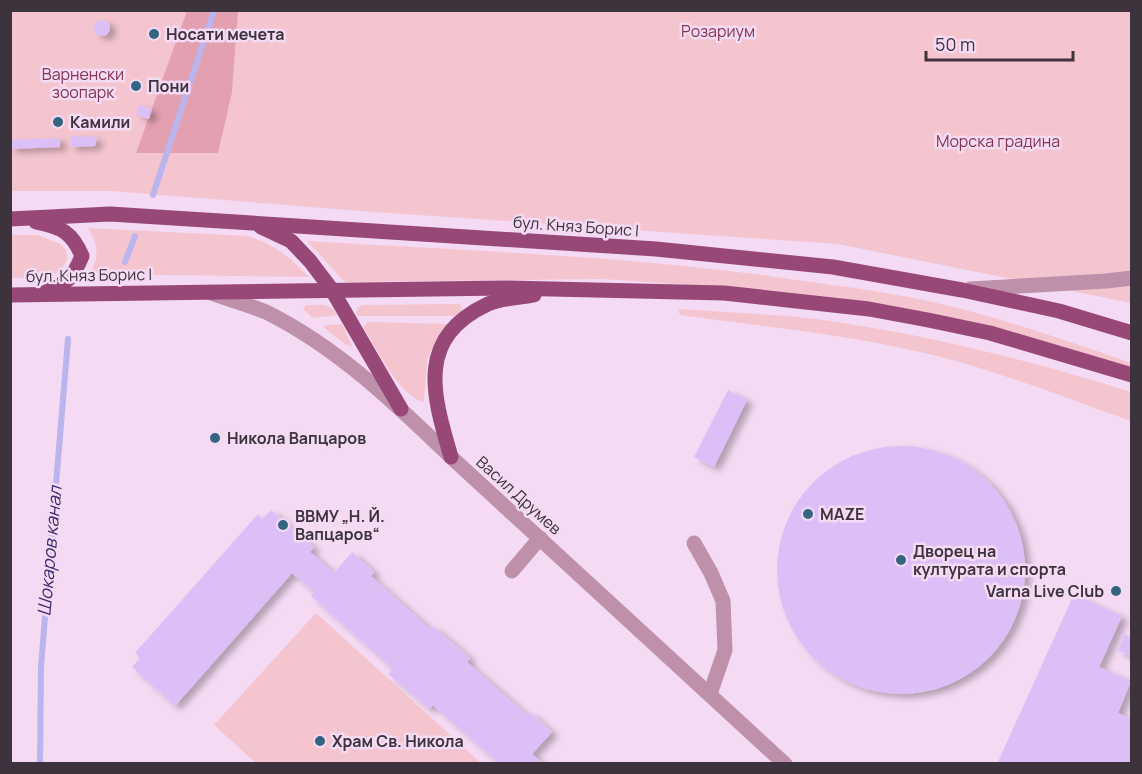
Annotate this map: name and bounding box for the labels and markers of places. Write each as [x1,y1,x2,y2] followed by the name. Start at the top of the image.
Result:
[166,23,284,45] place label: Носати мечета
[147,27,161,41] marker: Носати мечета
[148,75,189,97] place label: Пони
[129,79,143,93] marker: Пони
[70,111,130,133] place label: Камили
[51,115,65,129] marker: Камили
[227,427,366,449] place label: Никола Вапцаров
[208,431,222,445] marker: Никола Вапцаров
[820,503,864,525] place label: MAZE
[295,505,385,545] place label: ВВМУ „Н. Й. Вапцаров“
[801,507,815,521] marker: MAZE
[276,518,290,532] marker: ВВМУ „Н. Й. Вапцаров“
[913,540,1066,580] place label: Дворец на културата и спорта
[894,553,908,567] marker: Дворец на културата и спорта
[986,580,1104,602] place label: Varna Live Club
[1109,584,1123,598] marker: Varna Live Club
[332,730,464,752] place label: Храм Св. Никола
[313,734,327,748] marker: Храм Св. Никола

